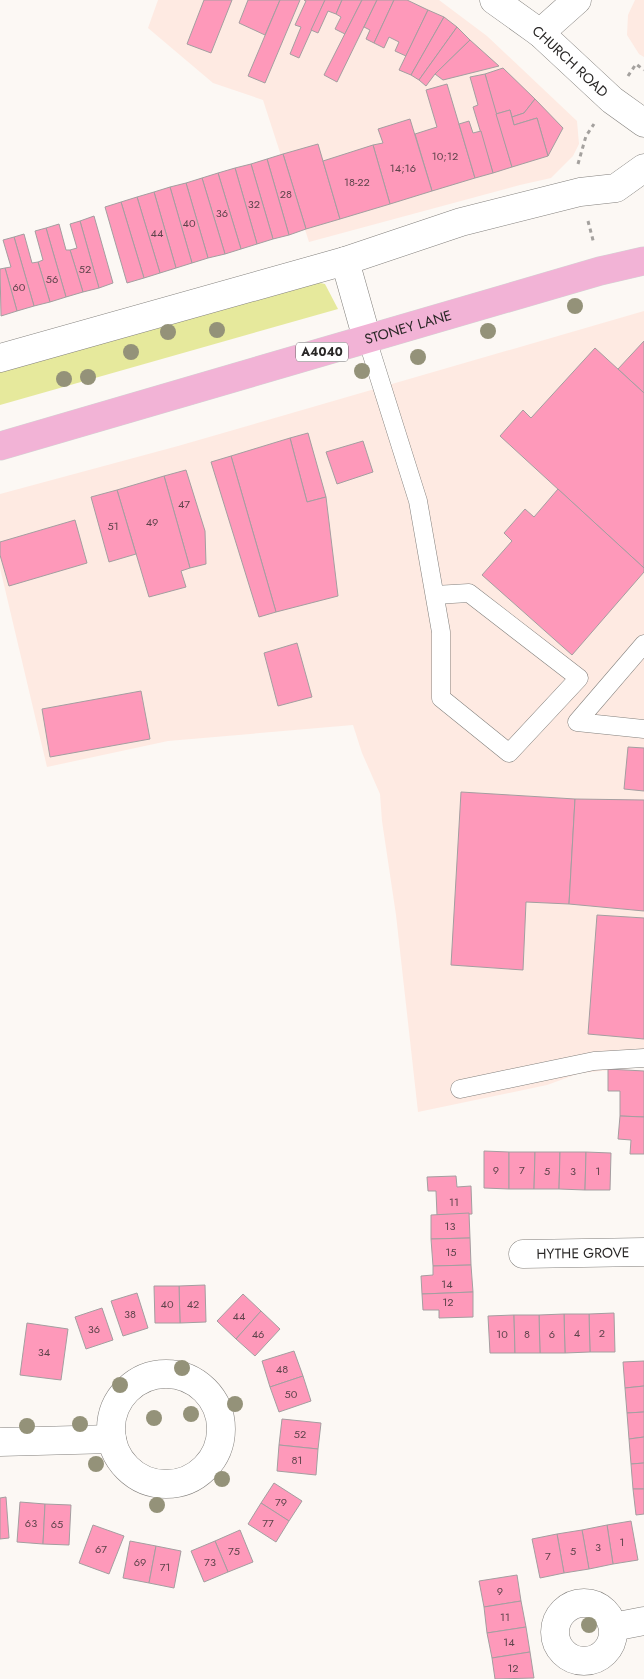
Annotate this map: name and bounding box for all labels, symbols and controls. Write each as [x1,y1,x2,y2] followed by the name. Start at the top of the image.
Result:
[528,21,613,102] street label: CHURCH ROAD
[432,148,458,164] house number: 10;12
[390,160,416,176] house number: 14;16
[344,174,370,190] house number: 18-22
[280,186,292,202] house number: 28
[248,196,260,212] house number: 32
[216,205,228,221] house number: 36
[182,215,196,231] house number: 40
[151,225,164,241] house number: 44
[79,261,91,277] house number: 52
[46,271,58,287] house number: 56
[13,279,26,295] house number: 60
[362,305,454,349] street label: STONEY LANE
[296,342,348,362] road number: A4040
[178,496,190,512] house number: 47
[146,514,158,530] house number: 49
[107,518,119,534] house number: 51
[493,1162,499,1178] house number: 9
[519,1162,525,1178] house number: 7
[544,1163,550,1179] house number: 5
[570,1163,576,1179] house number: 3
[596,1163,600,1179] house number: 1
[449,1194,459,1210] house number: 11
[445,1218,455,1234] house number: 13
[536,1242,630,1264] street label: HYTHE GROVE
[445,1244,457,1260] house number: 15
[441,1276,453,1292] house number: 14
[442,1294,454,1310] house number: 12
[160,1296,174,1312] house number: 40
[187,1296,199,1312] house number: 42
[124,1306,136,1322] house number: 38
[233,1308,246,1324] house number: 44
[88,1321,100,1337] house number: 36
[574,1325,581,1341] house number: 4
[599,1325,605,1341] house number: 2
[252,1326,264,1342] house number: 46
[496,1326,508,1342] house number: 10
[524,1326,530,1342] house number: 8
[549,1326,555,1342] house number: 6
[38,1344,51,1360] house number: 34
[276,1361,288,1377] house number: 48
[285,1386,298,1402] house number: 50
[294,1426,306,1442] house number: 52
[292,1452,302,1468] house number: 81
[275,1494,287,1510] house number: 79
[25,1515,37,1531] house number: 63
[262,1515,274,1531] house number: 77
[51,1516,63,1532] house number: 65
[620,1534,624,1550] house number: 1
[595,1539,601,1555] house number: 3
[95,1541,107,1557] house number: 67
[228,1543,240,1559] house number: 75
[570,1543,576,1559] house number: 5
[545,1548,551,1564] house number: 7
[134,1554,146,1570] house number: 69
[204,1554,216,1570] house number: 73
[160,1559,170,1575] house number: 71
[497,1583,503,1599] house number: 9
[500,1609,510,1625] house number: 11
[503,1634,515,1650] house number: 14
[507,1660,519,1676] house number: 12

